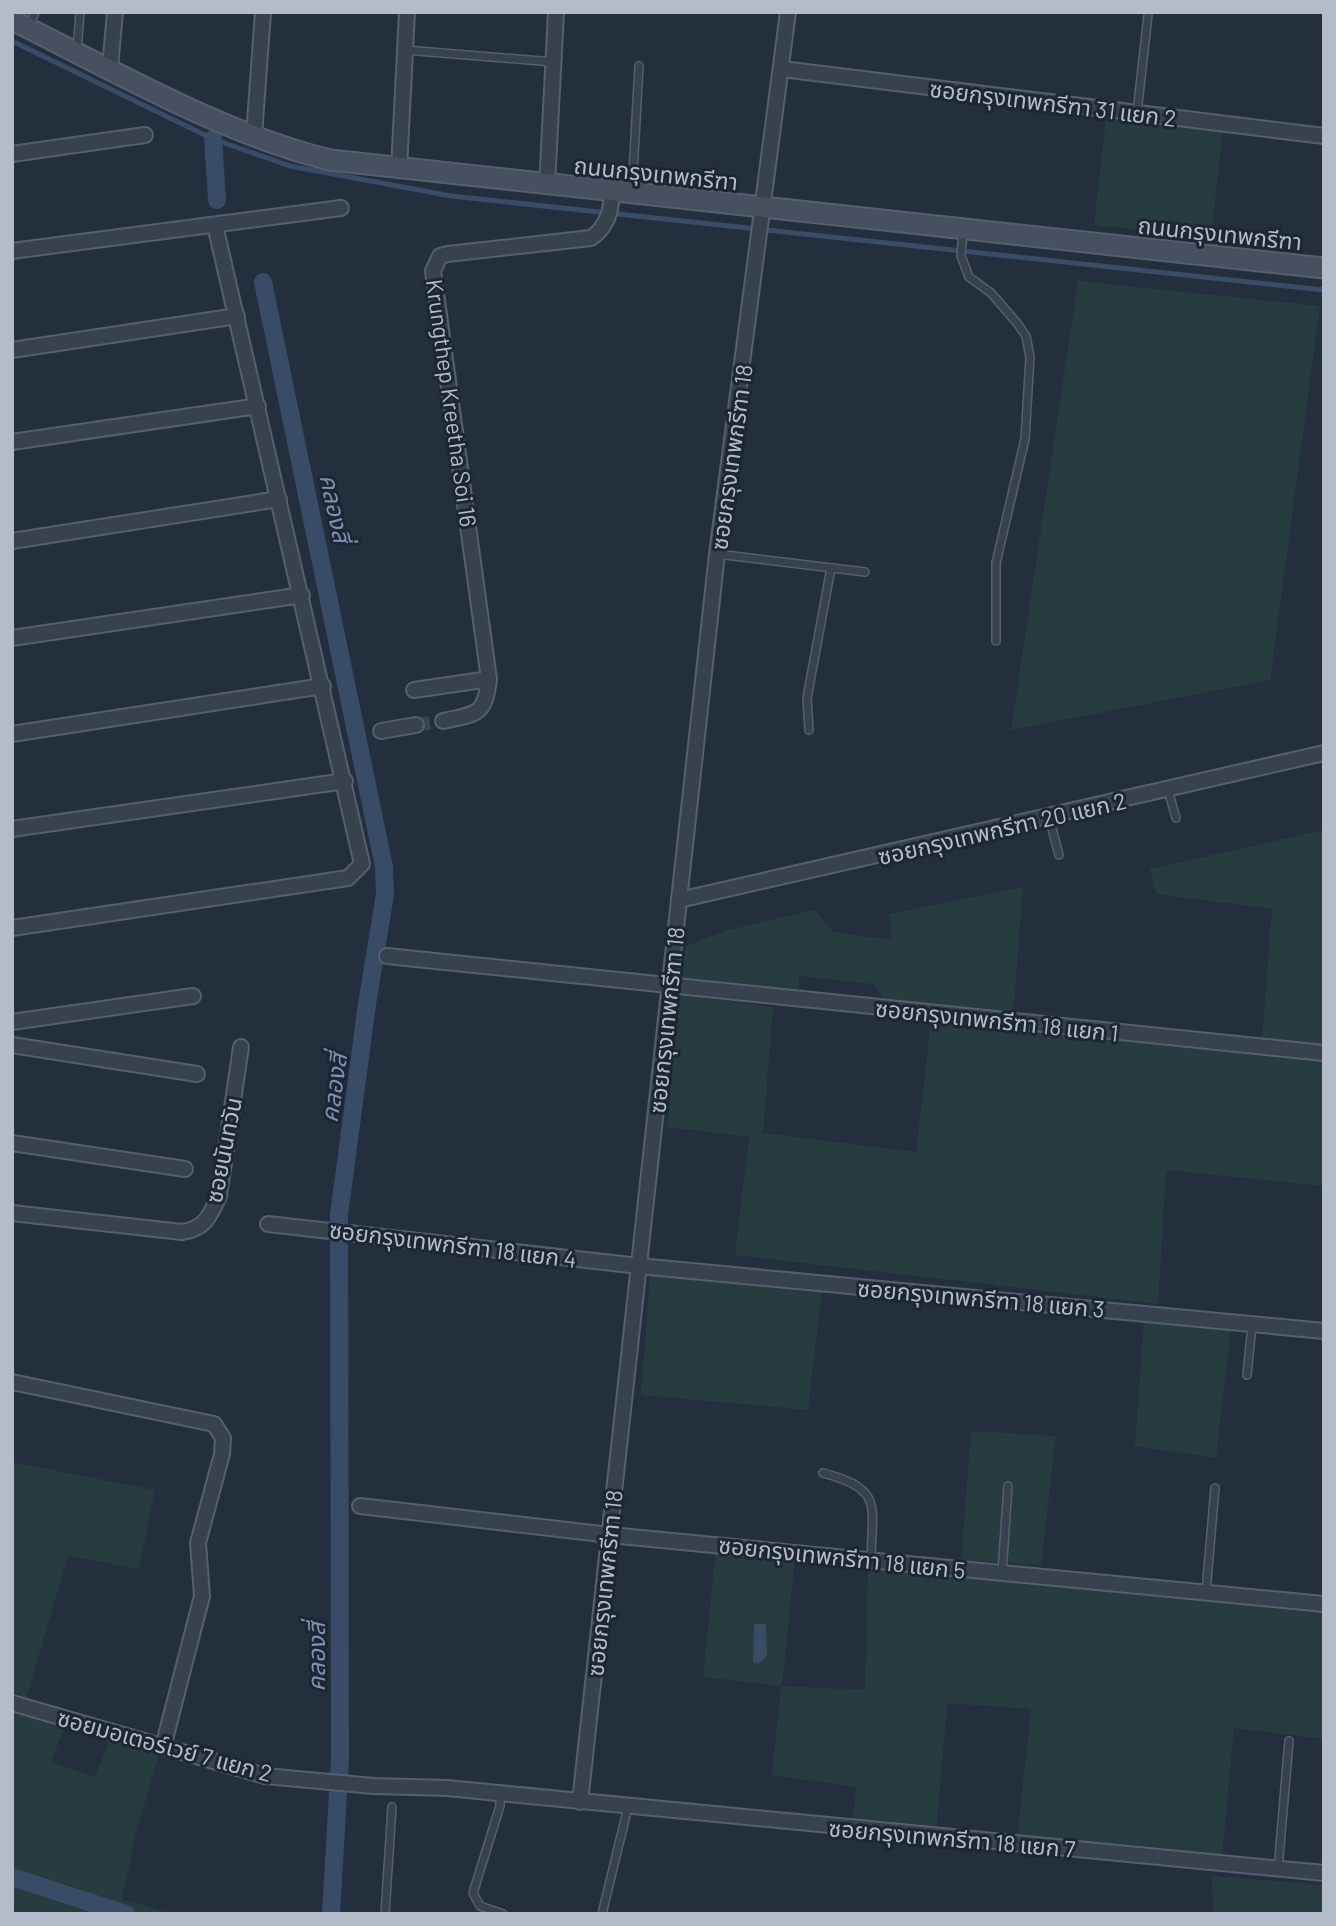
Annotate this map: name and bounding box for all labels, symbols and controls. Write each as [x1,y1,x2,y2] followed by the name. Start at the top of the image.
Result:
[928,74,1178,133] street label: ซอยกรุงเทพกรีฑา 31 แยก 2
[572,150,739,197] street label: ถนนกรุงเทพกรีฑา
[1136,210,1303,257] street label: ถนนกรุงเทพกรีฑา
[421,277,483,529] street label: Krungthep Kreetha Soi 16
[704,362,759,552] street label: ซอยกรุงเทพกรีฑา 18
[315,471,359,549] water label: คลองสี่
[875,786,1129,871] street label: ซอยกรุงเทพกรีฑา 20 แยก 2
[642,925,691,1115] street label: ซอยกรุงเทพกรีฑา 18
[874,993,1120,1048] street label: ซอยกรุงเทพกรีฑา 18 แยก 1
[313,1048,353,1124] water label: คลองสี่
[199,1095,247,1205] street label: ซอยนันทวัน
[328,1215,578,1274] street label: ซอยกรุงเทพกรีฑา 18 แยก 4
[856,1273,1106,1324] street label: ซอยกรุงเทพกรีฑา 18 แยก 3
[580,1488,629,1678] street label: ซอยกรุงเทพกรีฑา 18
[717,1530,967,1585] street label: ซอยกรุงเทพกรีฑา 18 แยก 5
[300,1618,330,1691] water label: คลองสี่
[55,1703,275,1787] street label: ซอยมอเตอร์เวย์ 7 แยก 2
[828,1813,1076,1864] street label: ซอยกรุงเทพกรีฑา 18 แยก 7

